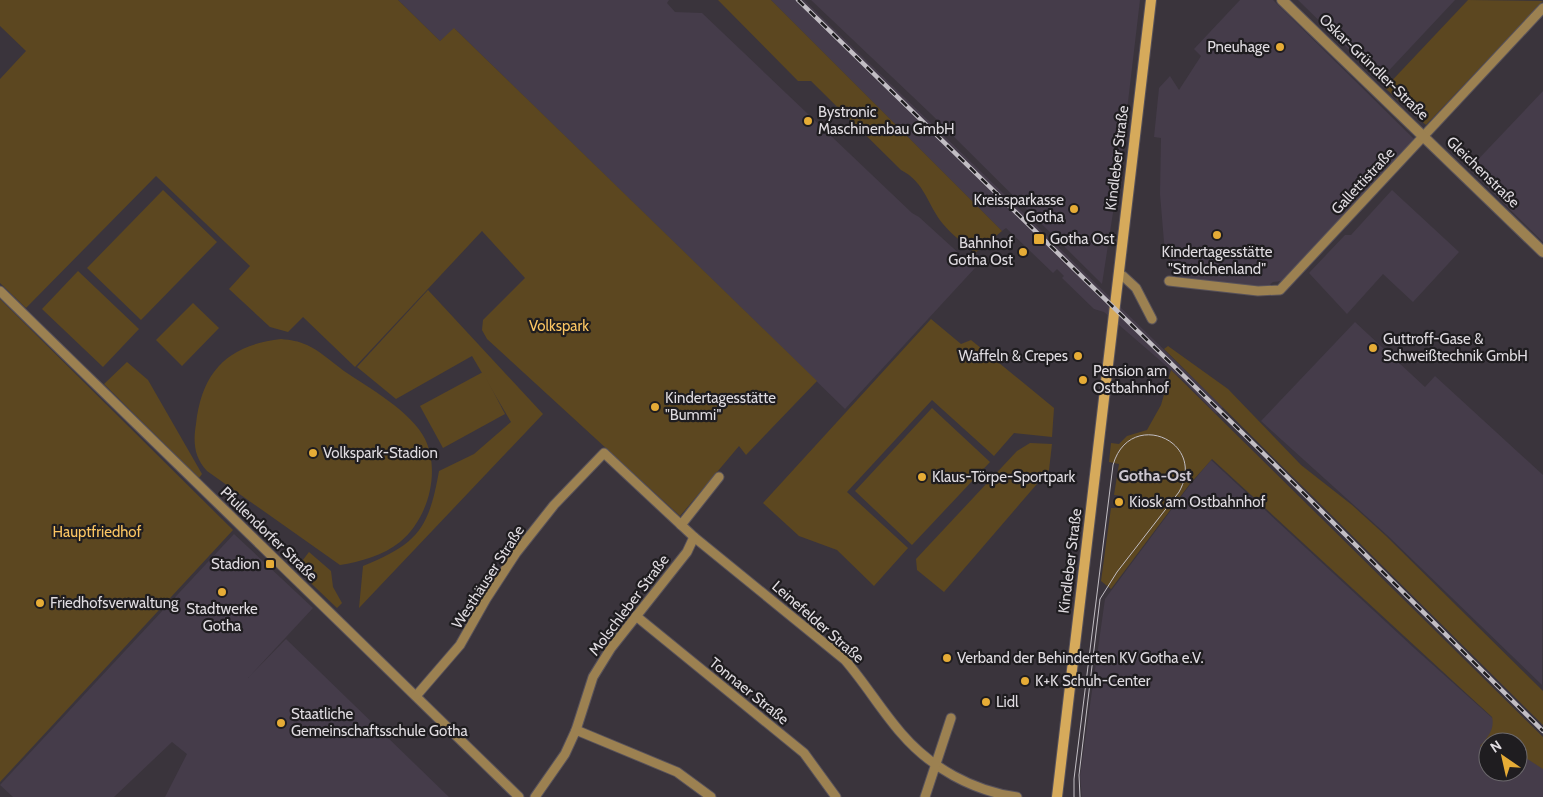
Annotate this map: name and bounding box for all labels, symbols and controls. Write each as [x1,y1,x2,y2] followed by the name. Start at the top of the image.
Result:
[1316,10,1433,124] street label: Oskar-Gründler-Straße
[1207,38,1270,56] place label: Pneuhage
[1274,41,1286,53] marker: Pneuhage
[818,103,955,138] place label: Bystronic Maschinenbau GmbH
[1102,104,1132,212] street label: Kindleber Straße
[802,115,814,127] marker: Bystronic Maschinenbau GmbH
[1443,133,1524,212] street label: Gleichenstraße
[1328,144,1399,218] street label: Gallettistraße
[973,191,1065,226] place label: Kreissparkasse Gotha
[1068,203,1080,215] marker: Kreissparkasse Gotha
[1211,229,1223,241] marker: Kindertagesstätte "Strolchenland"
[1050,230,1115,248] place label: Gotha Ost
[1032,232,1046,246] marker: Gotha Ost
[948,234,1013,269] place label: Bahnhof Gotha Ost
[1162,243,1273,278] place label: Kindertagesstätte "Strolchenland"
[1017,246,1029,258] marker: Bahnhof Gotha Ost
[529,317,589,335] park label: Volkspark
[1383,330,1528,365] place label: Guttroff-Gase & Schweißtechnik GmbH
[1367,342,1379,354] marker: Guttroff-Gase & Schweißtechnik GmbH
[958,347,1068,365] place label: Waffeln & Crepes
[1072,350,1084,362] marker: Waffeln & Crepes
[1093,362,1169,397] place label: Pension am Ostbahnhof
[1077,374,1089,386] marker: Pension am Ostbahnhof
[665,389,776,424] place label: Kindertagesstätte "Bummi"
[649,401,661,413] marker: Kindertagesstätte "Bummi"
[323,444,438,462] place label: Volkspark-Stadion
[307,447,319,459] marker: Volkspark-Stadion
[1119,466,1192,485] district label: Gotha-Ost
[932,468,1075,486] place label: Klaus-Törpe-Sportpark
[916,471,928,483] marker: Klaus-Törpe-Sportpark
[217,483,322,585] street label: Pfullendorfer Straße
[1129,493,1265,511] place label: Kiosk am Ostbahnhof
[1113,496,1125,508] marker: Kiosk am Ostbahnhof
[1055,507,1085,615] street label: Kindleber Straße
[448,522,528,632] street label: Westhäuser Straße
[53,523,142,541] park label: Hauptfriedhof
[585,551,673,659] street label: Molschleber Straße
[211,555,260,573] place label: Stadion
[264,558,276,570] marker: Stadion
[768,577,868,667] street label: Leinefelder Straße
[216,586,228,598] marker: Stadtwerke Gotha
[50,594,179,612] place label: Friedhofsverwaltung
[34,597,46,609] marker: Friedhofsverwaltung
[186,600,258,635] place label: Stadtwerke Gotha
[957,649,1204,667] place label: Verband der Behinderten KV Gotha e.V.
[941,652,953,664] marker: Verband der Behinderten KV Gotha e.V.
[706,654,792,729] street label: Tonnaer Straße
[1035,672,1151,690] place label: K+K Schuh-Center
[1019,675,1031,687] marker: K+K Schuh-Center
[996,693,1019,711] place label: Lidl
[980,696,992,708] marker: Lidl
[291,705,468,740] place label: Staatliche Gemeinschaftsschule Gotha
[275,717,287,729] marker: Staatliche Gemeinschaftsschule Gotha
[1478,732,1528,782] north arrow
[1487,736,1505,756] text: N

